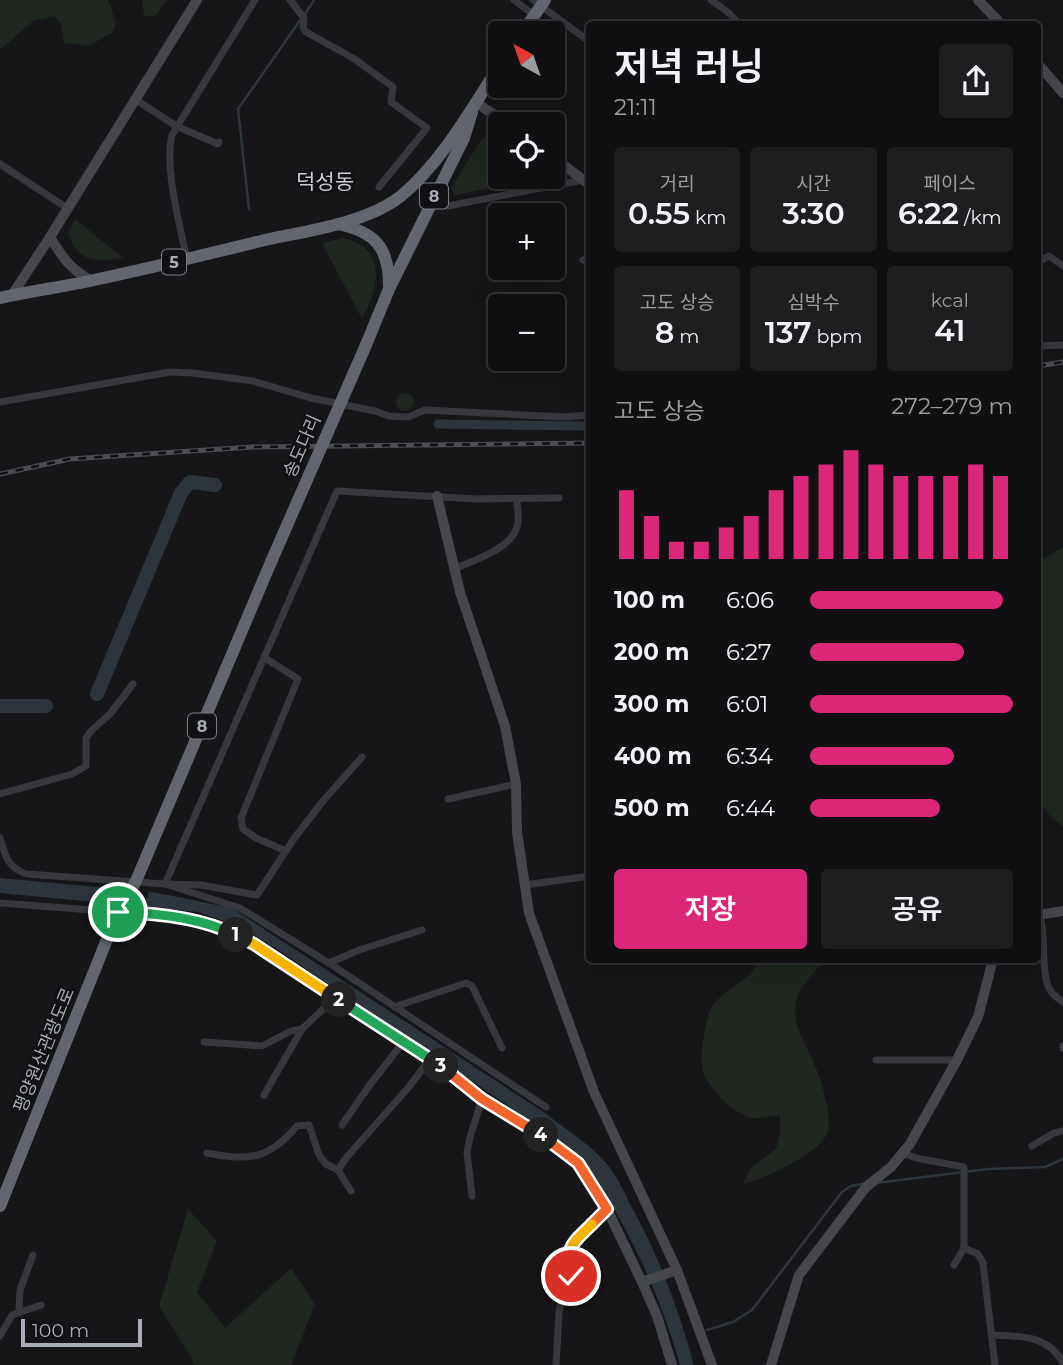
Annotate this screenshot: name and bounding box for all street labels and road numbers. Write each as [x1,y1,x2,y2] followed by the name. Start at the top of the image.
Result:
[420,184,448,208] road number: 8
[162,250,186,274] road number: 5
[278,411,326,481] street label: 송도다리
[188,713,216,738] road number: 8
[9,984,79,1116] street label: 평양원산관광도로

